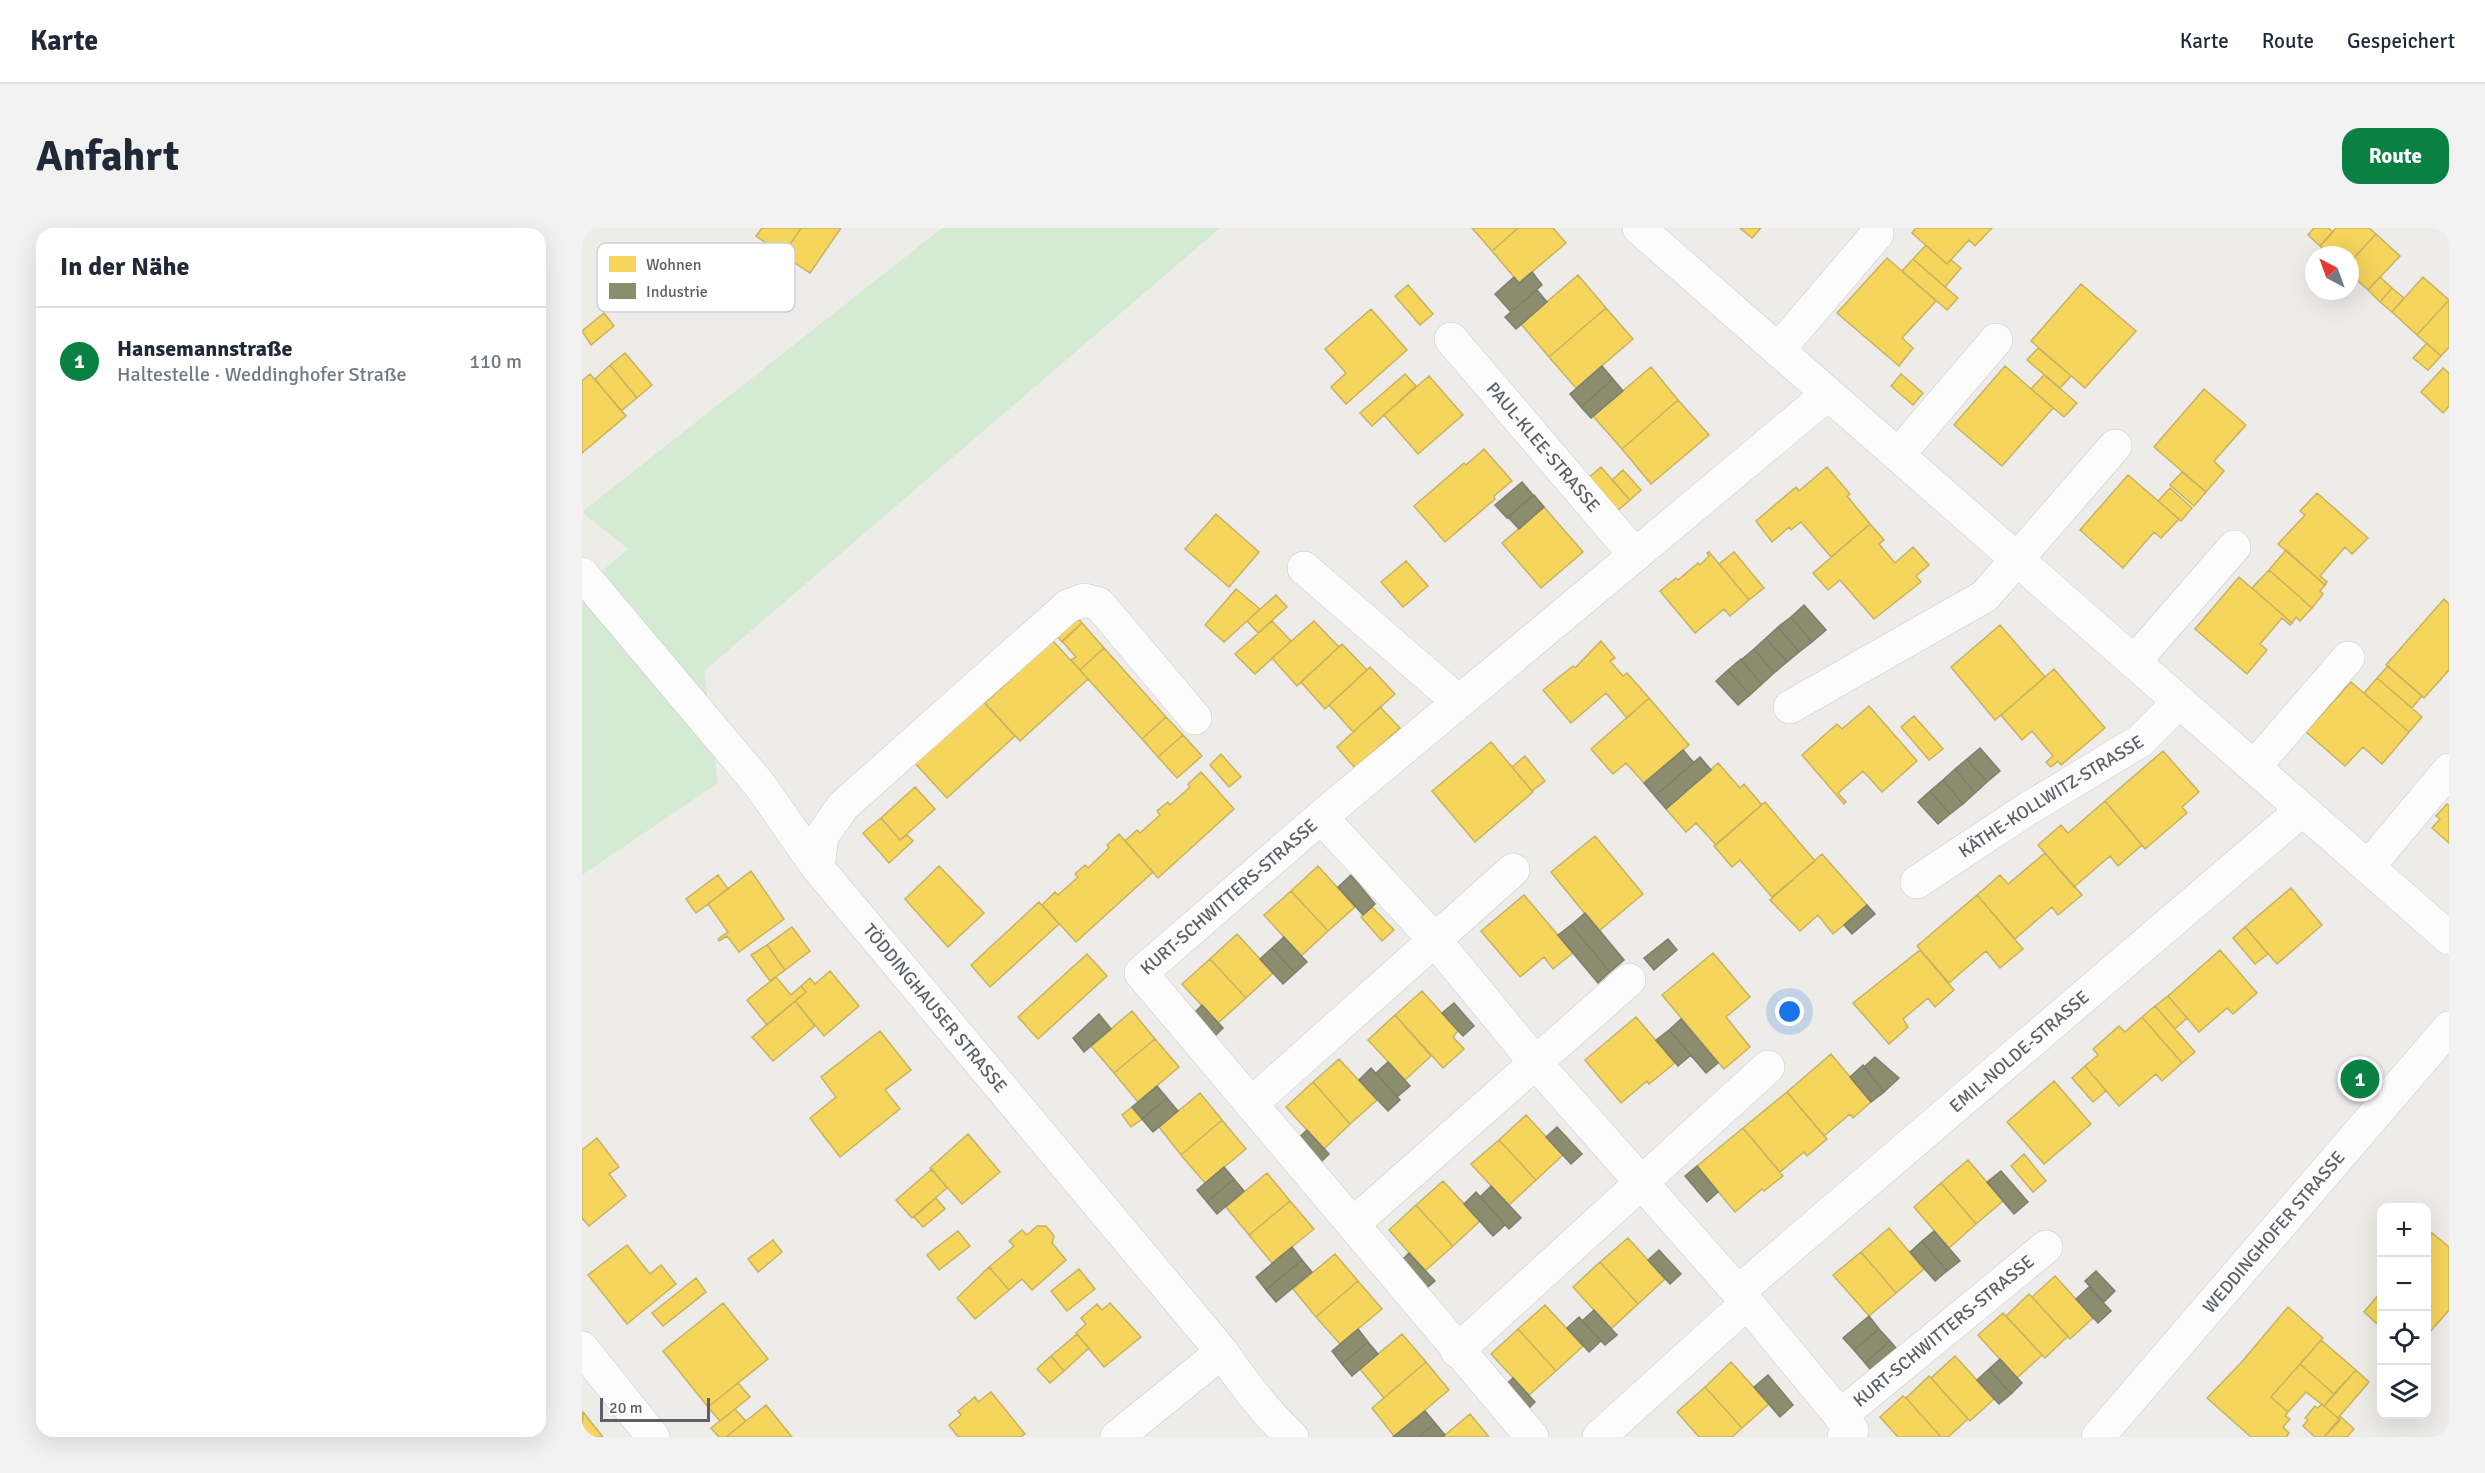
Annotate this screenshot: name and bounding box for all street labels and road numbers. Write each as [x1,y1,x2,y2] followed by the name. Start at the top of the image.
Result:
[1482,378,1604,516] street label: PAUL-KLEE-STRASSE
[1954,730,2147,863] street label: KÄTHE-KOLLWITZ-STRASSE
[1136,814,1322,980] street label: KURT-SCHWITTERS-STRASSE
[858,919,1012,1097] street label: TÖDDINGHAUSER STRASSE
[1945,986,2093,1117] street label: EMIL-NOLDE-STRASSE
[2198,1146,2350,1318] street label: WEDDINGHOFER STRASSE
[1849,1250,2038,1412] street label: KURT-SCHWITTERS-STRASSE

